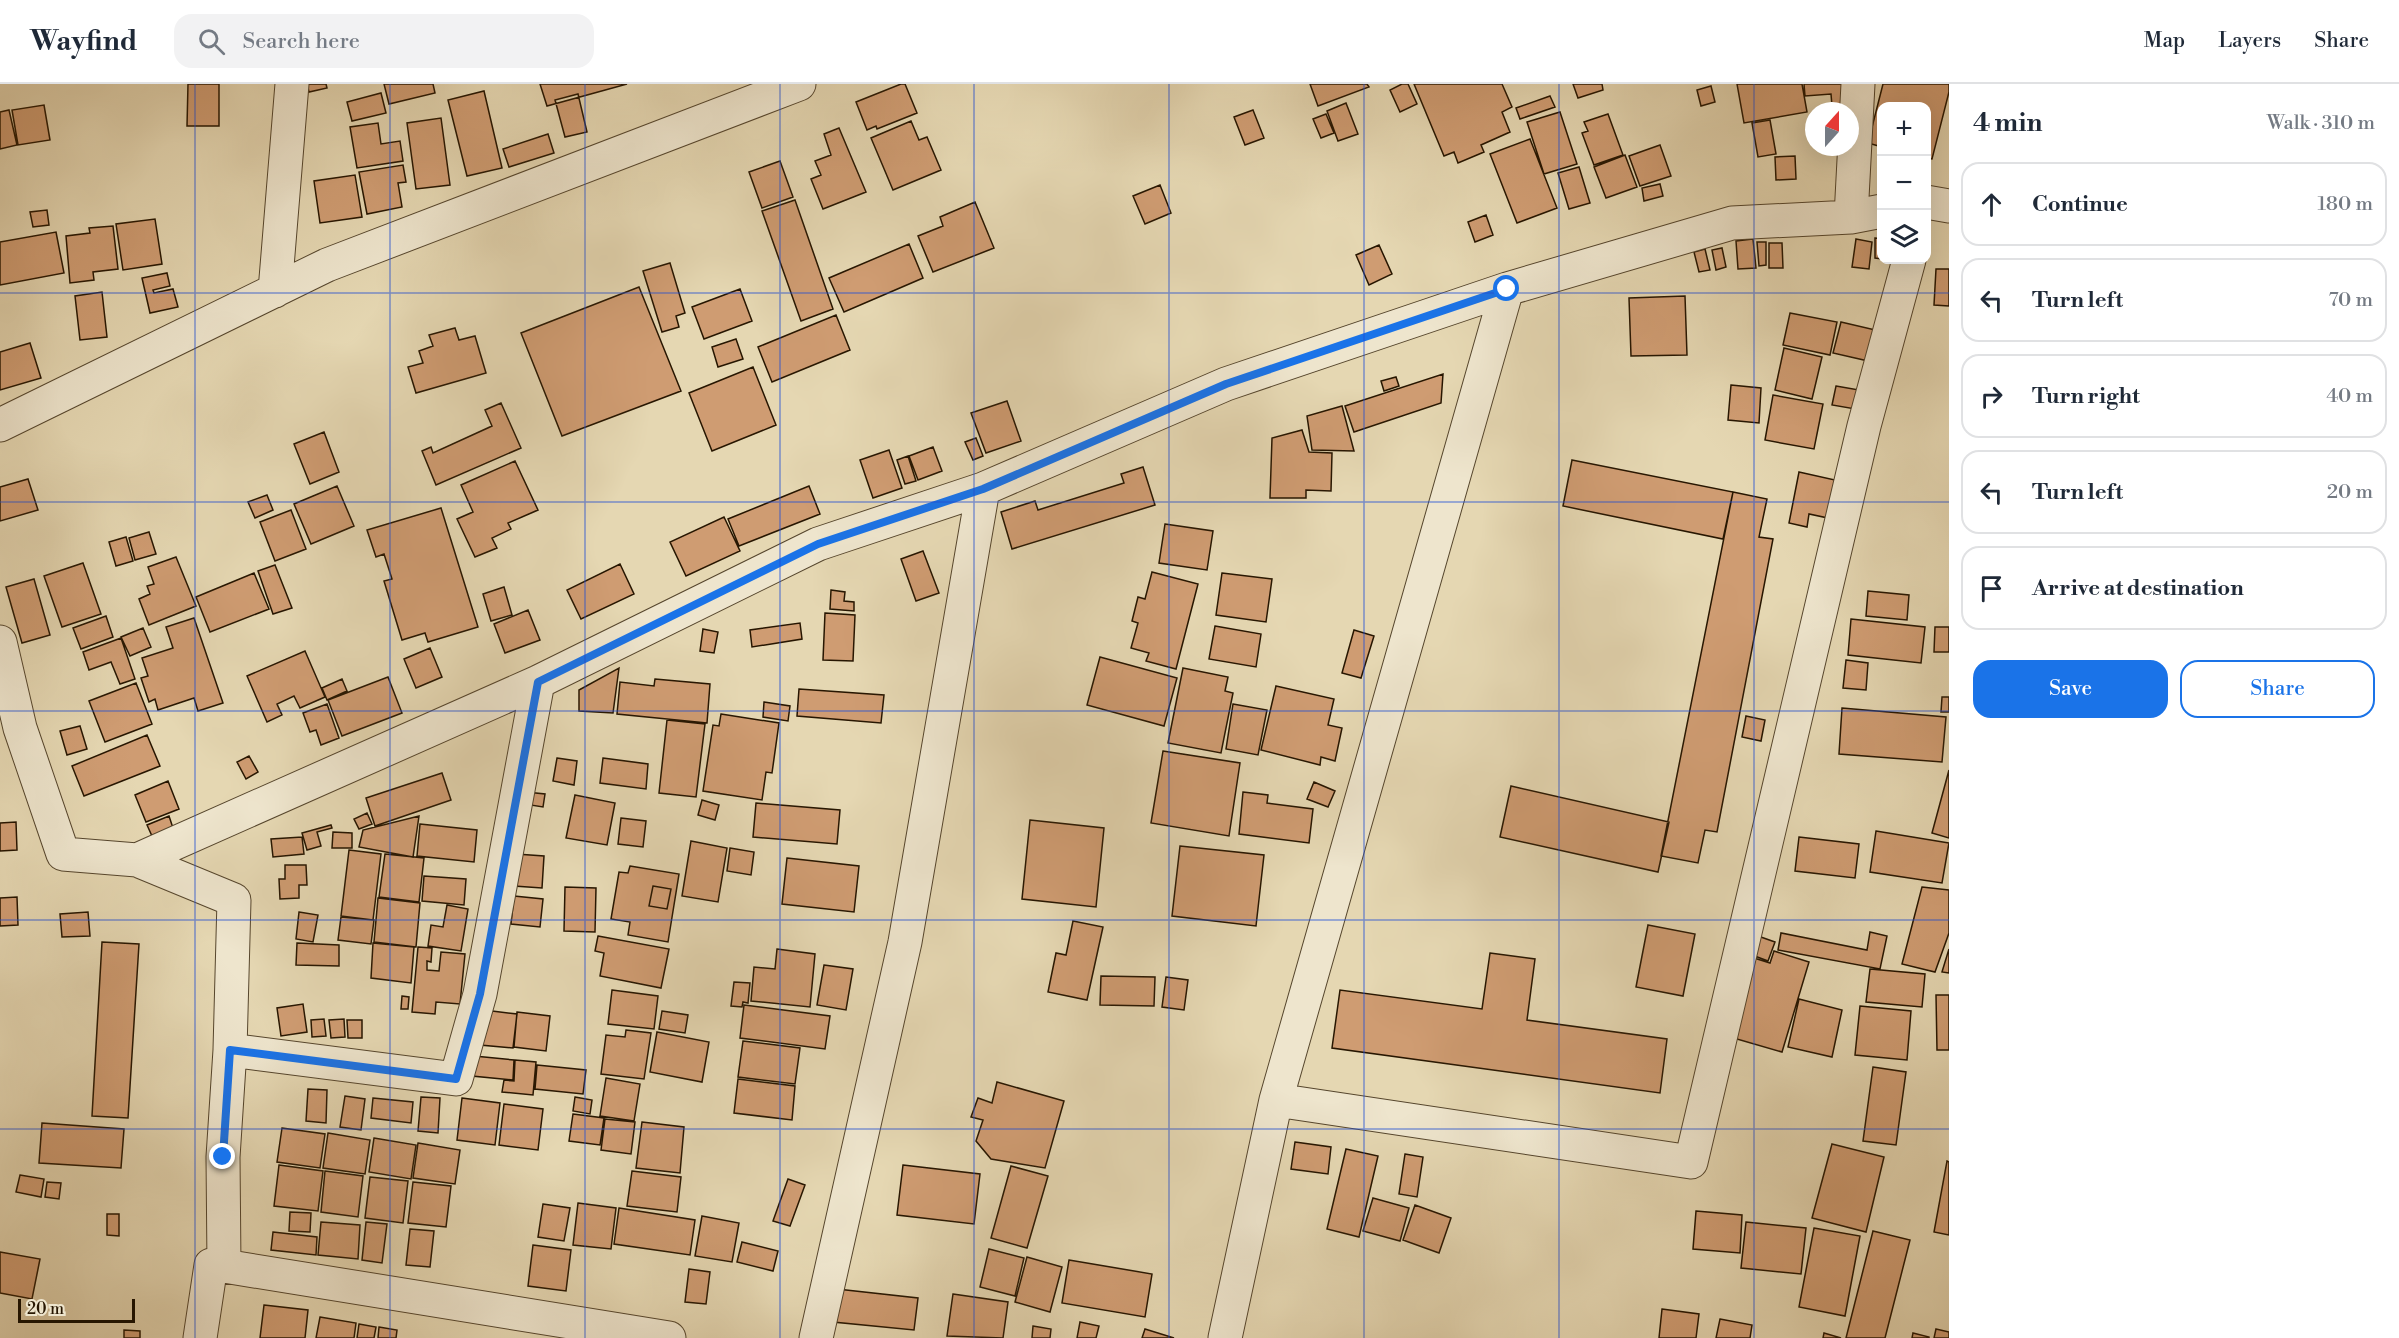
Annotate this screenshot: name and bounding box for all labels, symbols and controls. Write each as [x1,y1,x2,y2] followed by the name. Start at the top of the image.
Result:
[174,14,594,68] search box
[30,24,138,59] text: Wayfind
[195,25,228,58] icon: search
[243,28,360,55] text: Search here
[2144,28,2185,54] text: Map
[2218,28,2281,54] text: Layers
[2314,28,2369,54] text: Share
[1805,102,1859,156] north arrow
[1877,102,1931,264] map controls
[1877,102,1931,156] button: +
[1973,107,2043,139] text: 4 min
[2267,111,2375,136] text: Walk · 310 m
[1877,156,1931,210] button: −
[1975,188,2008,221] icon: ahead
[2032,191,2128,218] text: Continue
[2318,192,2373,217] text: 180 m
[1877,210,1931,264] button: layers
[1493,275,1519,301] route start
[1975,284,2008,317] icon: left
[2032,287,2123,314] text: Turn left
[2329,288,2373,313] text: 70 m
[1975,380,2008,413] icon: right
[2032,383,2140,410] text: Turn right
[2326,384,2373,409] text: 40 m
[1975,476,2008,509] icon: left
[2032,479,2123,506] text: Turn left
[2327,480,2373,505] text: 20 m
[1975,572,2008,605] icon: arrive
[2032,575,2244,602] text: Arrive at destination
[1973,660,2168,718] button: Save
[2180,660,2375,718] button: Share
[209,1143,235,1169] route end
[18,1296,135,1324] scale bar
[27,1299,64,1319] text: 20 m

